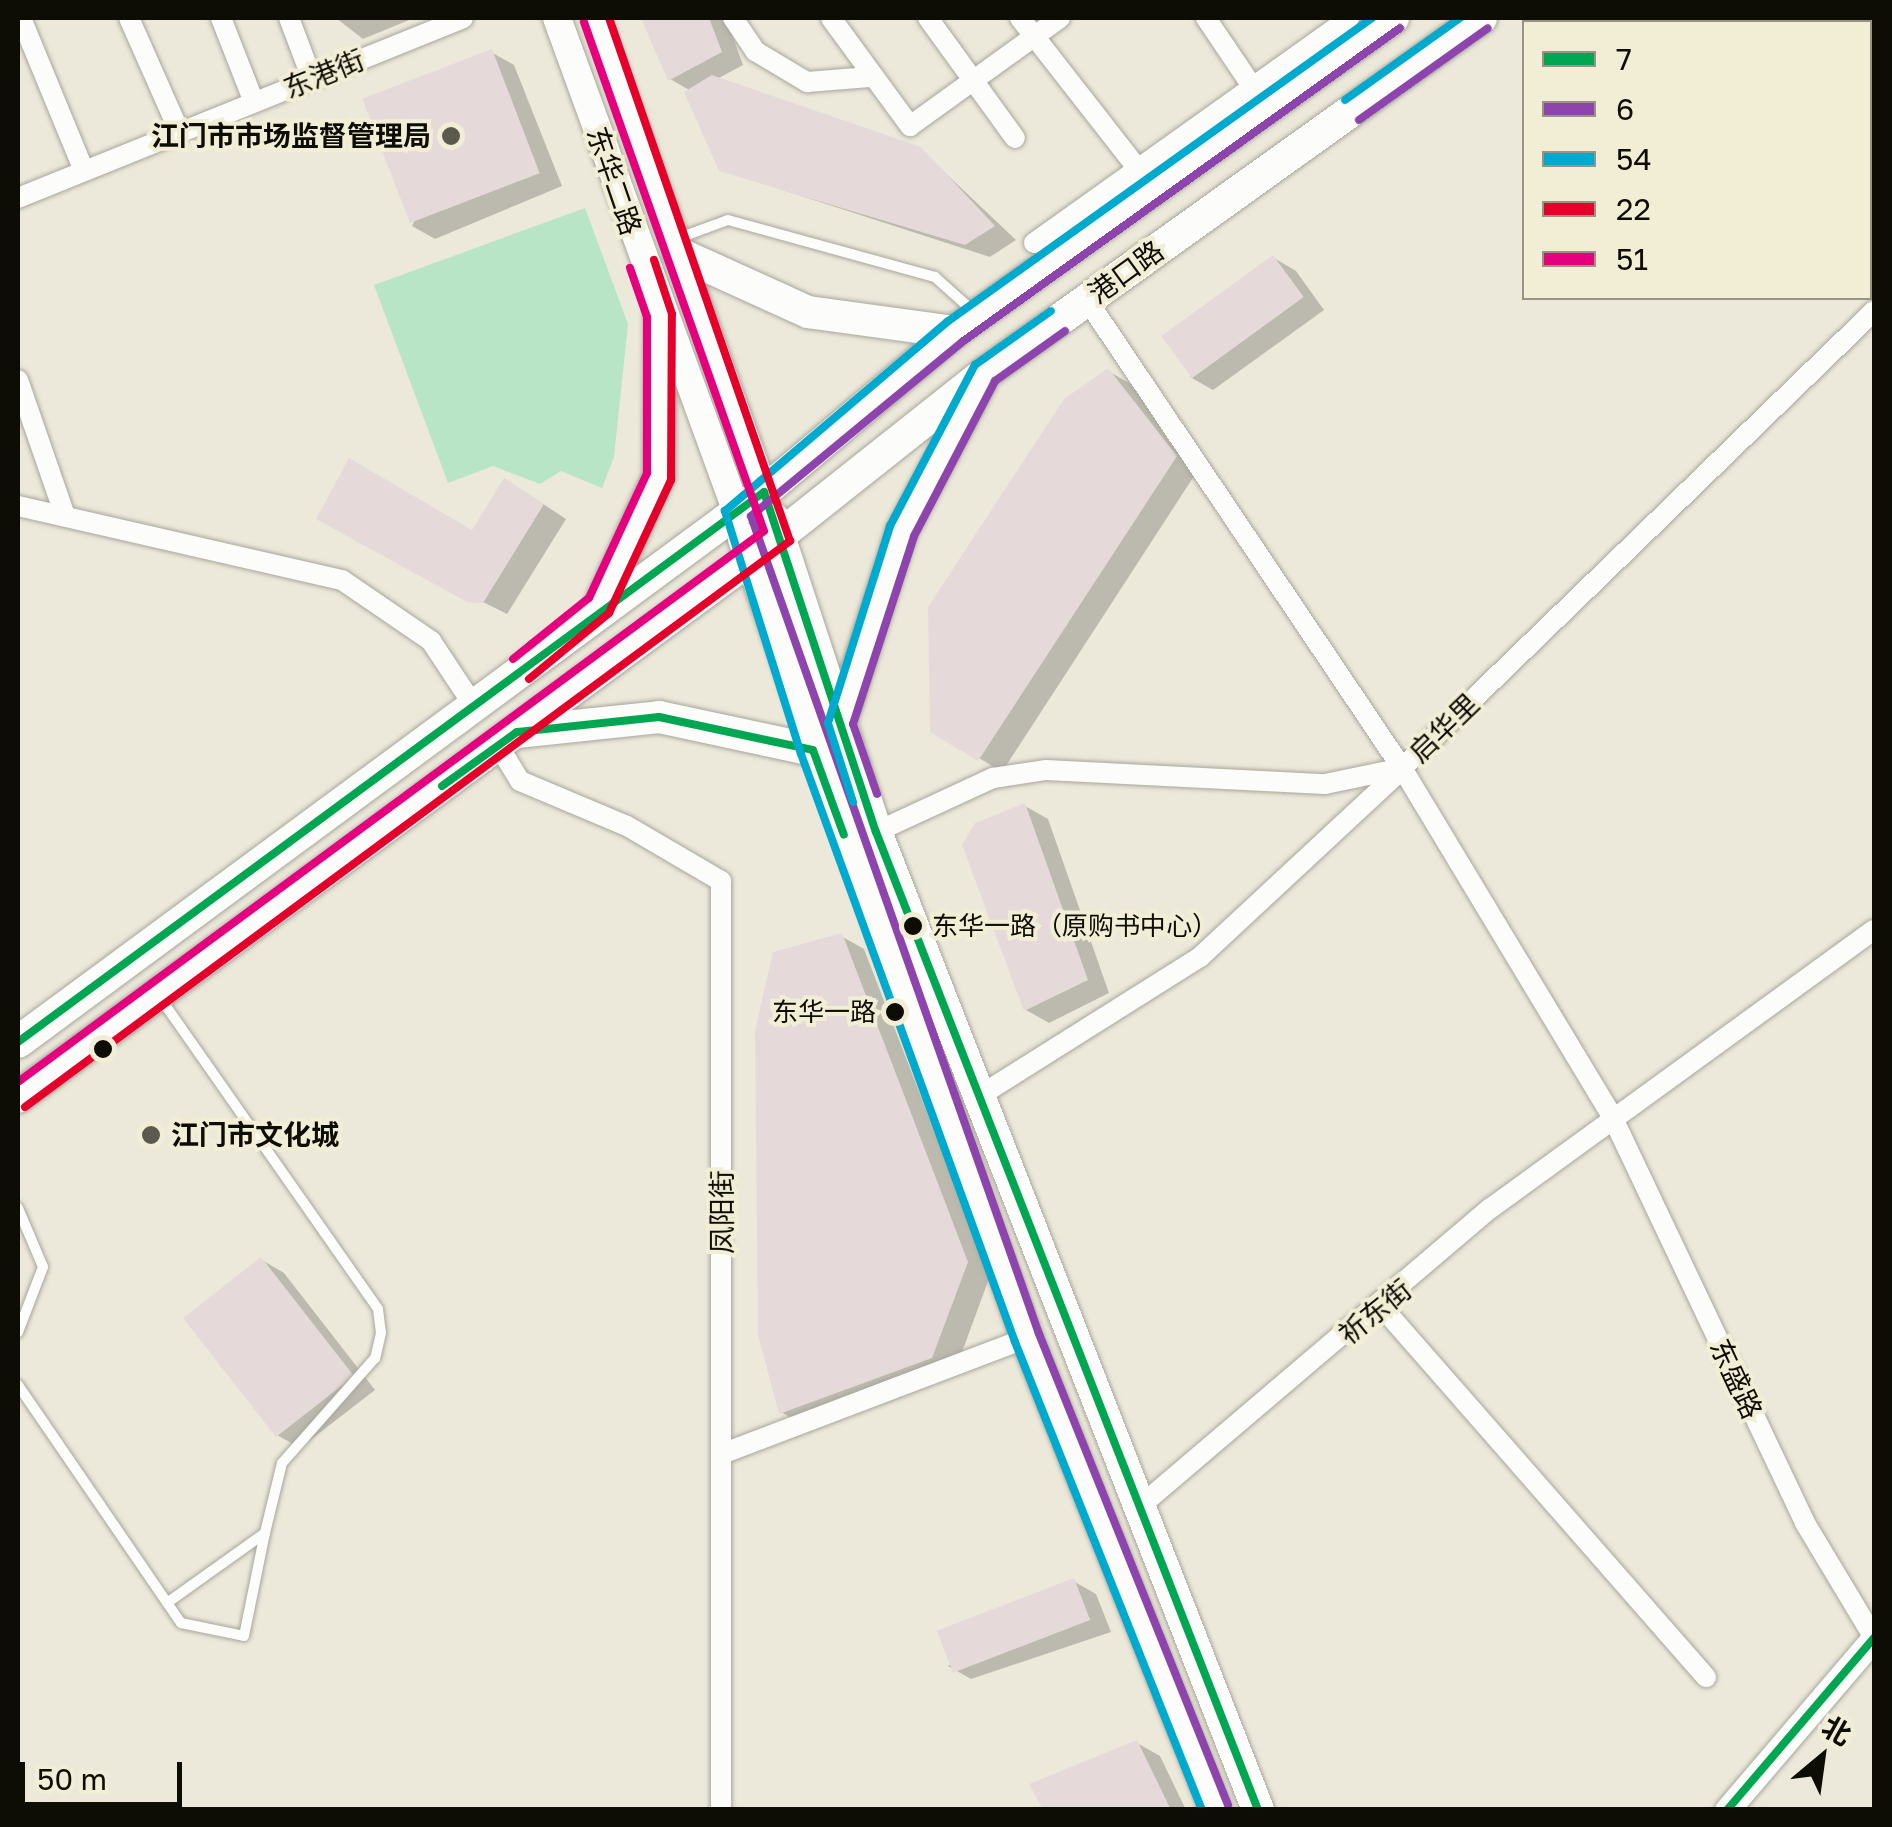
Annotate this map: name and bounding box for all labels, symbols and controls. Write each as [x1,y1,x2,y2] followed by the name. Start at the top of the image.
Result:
[1522,20,1872,300] legend
[1616,41,1632,77] text: 7
[279,43,369,105] street label: 东港街
[1616,91,1634,127] text: 6
[151,119,431,153] place label: 江门市市场监督管理局
[580,123,648,239] street label: 东华二路
[440,125,462,147] marker: 江门市市场监督管理局
[1616,141,1652,177] text: 54
[1616,191,1651,227] text: 22
[1082,234,1170,310] street label: 港口路
[1616,241,1648,277] text: 51
[1402,687,1486,769] street label: 启华里
[932,910,1218,942] place label: 东华一路（原购书中心）
[903,916,923,936] marker: 东华一路（原购书中心）
[772,996,876,1028] place label: 东华一路
[885,1002,905,1022] marker: 东华一路
[93,1039,113,1059] unlabelled marker
[171,1118,339,1152] place label: 江门市文化城
[140,1124,162,1146] marker: 江门市文化城
[705,1170,739,1254] street label: 凤阳街
[1332,1273,1418,1351] street label: 祈东街
[1703,1334,1769,1424] street label: 东盛路
[1772,1707,1872,1807] north arrow
[1817,1709,1857,1752] text: 北
[25,1742,188,1804] scale bar
[37,1761,107,1797] text: 50 m

